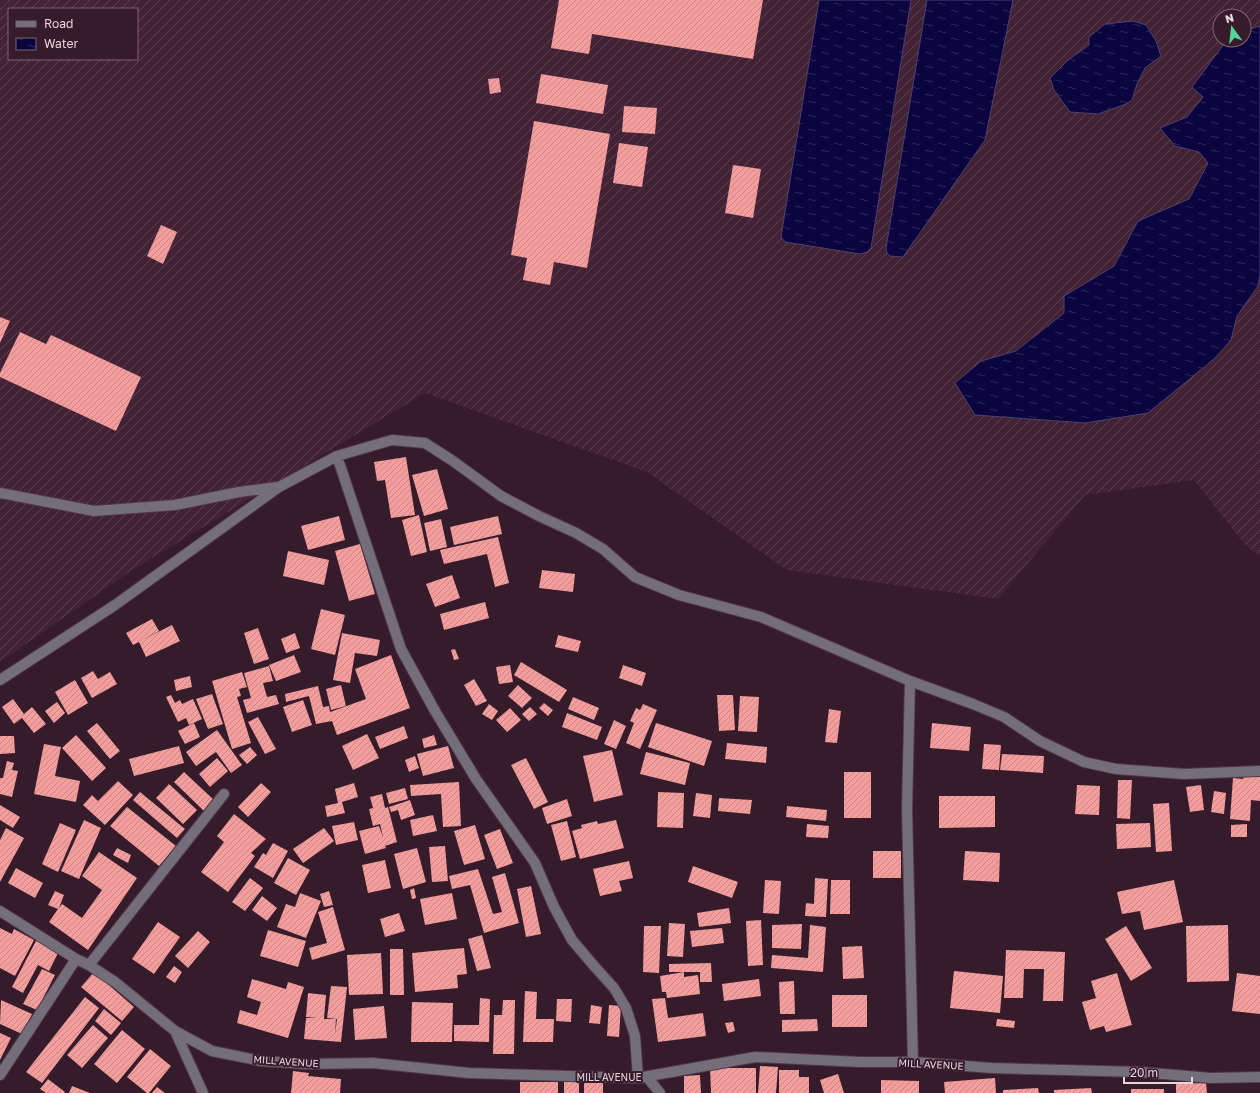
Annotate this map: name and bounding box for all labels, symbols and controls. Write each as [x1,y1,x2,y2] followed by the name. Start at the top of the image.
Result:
[8,8,138,60] legend
[1212,8,1252,48] north arrow
[1224,10,1235,25] text: N
[44,16,73,31] text: Road
[44,36,78,51] text: Water
[253,1053,319,1069] street label: MILL AVENUE
[898,1056,964,1072] street label: MILL AVENUE
[1124,1059,1192,1085] scale bar
[1130,1065,1158,1080] text: 20 m
[576,1071,642,1083] street label: MILL AVENUE

